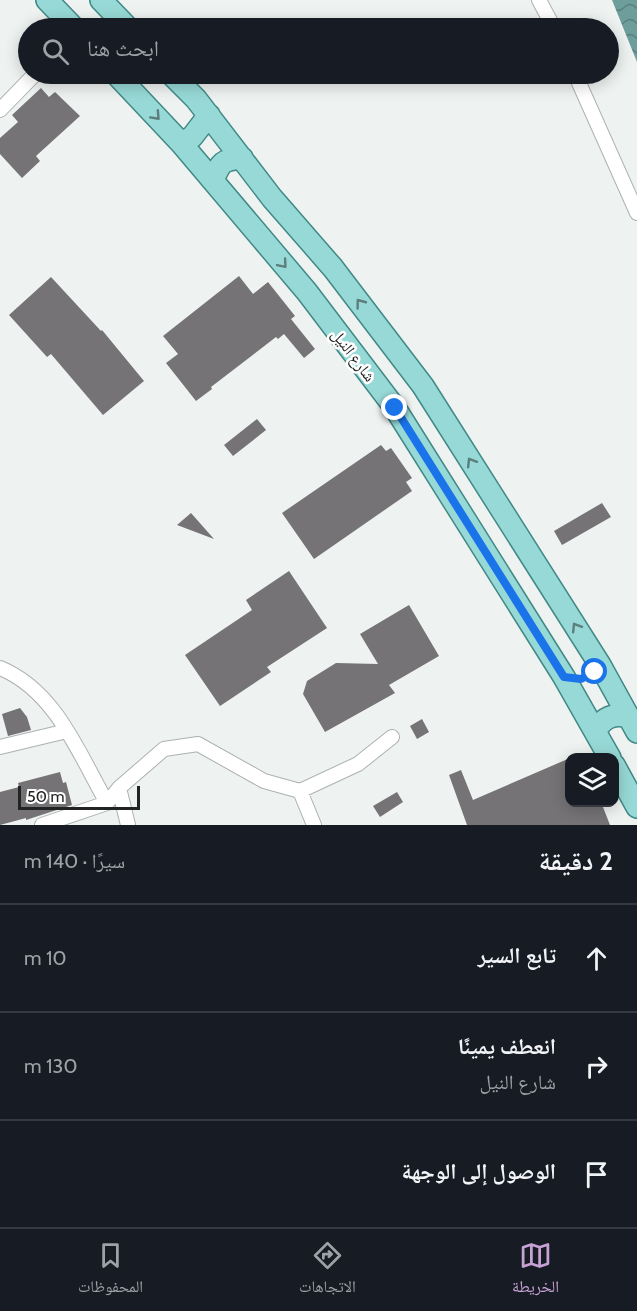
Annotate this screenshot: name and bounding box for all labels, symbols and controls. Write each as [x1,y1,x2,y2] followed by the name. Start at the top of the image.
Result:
[18,18,619,84] search box
[39,35,72,68] icon: search
[87,35,159,62] text: ابحث هنا
[149,110,160,120] one-way arrow
[276,257,287,268] one-way arrow
[356,298,367,309] one-way arrow
[327,325,380,386] street label: شارع النيل
[381,394,407,420] route end
[467,458,479,468] one-way arrow
[571,623,583,633] one-way arrow
[581,658,607,684] route start
[565,753,619,807] map controls
[565,753,619,807] button: layers
[18,783,140,810] scale bar
[27,787,64,806] text: 50 m
[539,845,613,877] text: 2 دقيقة
[24,849,125,873] text: سيرًا · 140 m
[478,942,556,969] text: تابع السير
[580,942,613,975] icon: ahead
[24,946,67,970] text: 10 m
[458,1033,556,1060] text: انعطف يمينًا
[580,1050,613,1083] icon: right
[24,1054,77,1078] text: 130 m
[480,1070,556,1094] text: شارع النيل
[401,1158,556,1185] text: الوصول إلى الوجهة
[580,1158,613,1191] icon: arrive
[78,1239,143,1302] tab: المحفوظات
[299,1239,356,1302] tab: الاتجاهات
[512,1239,559,1302] tab: الخريطة

